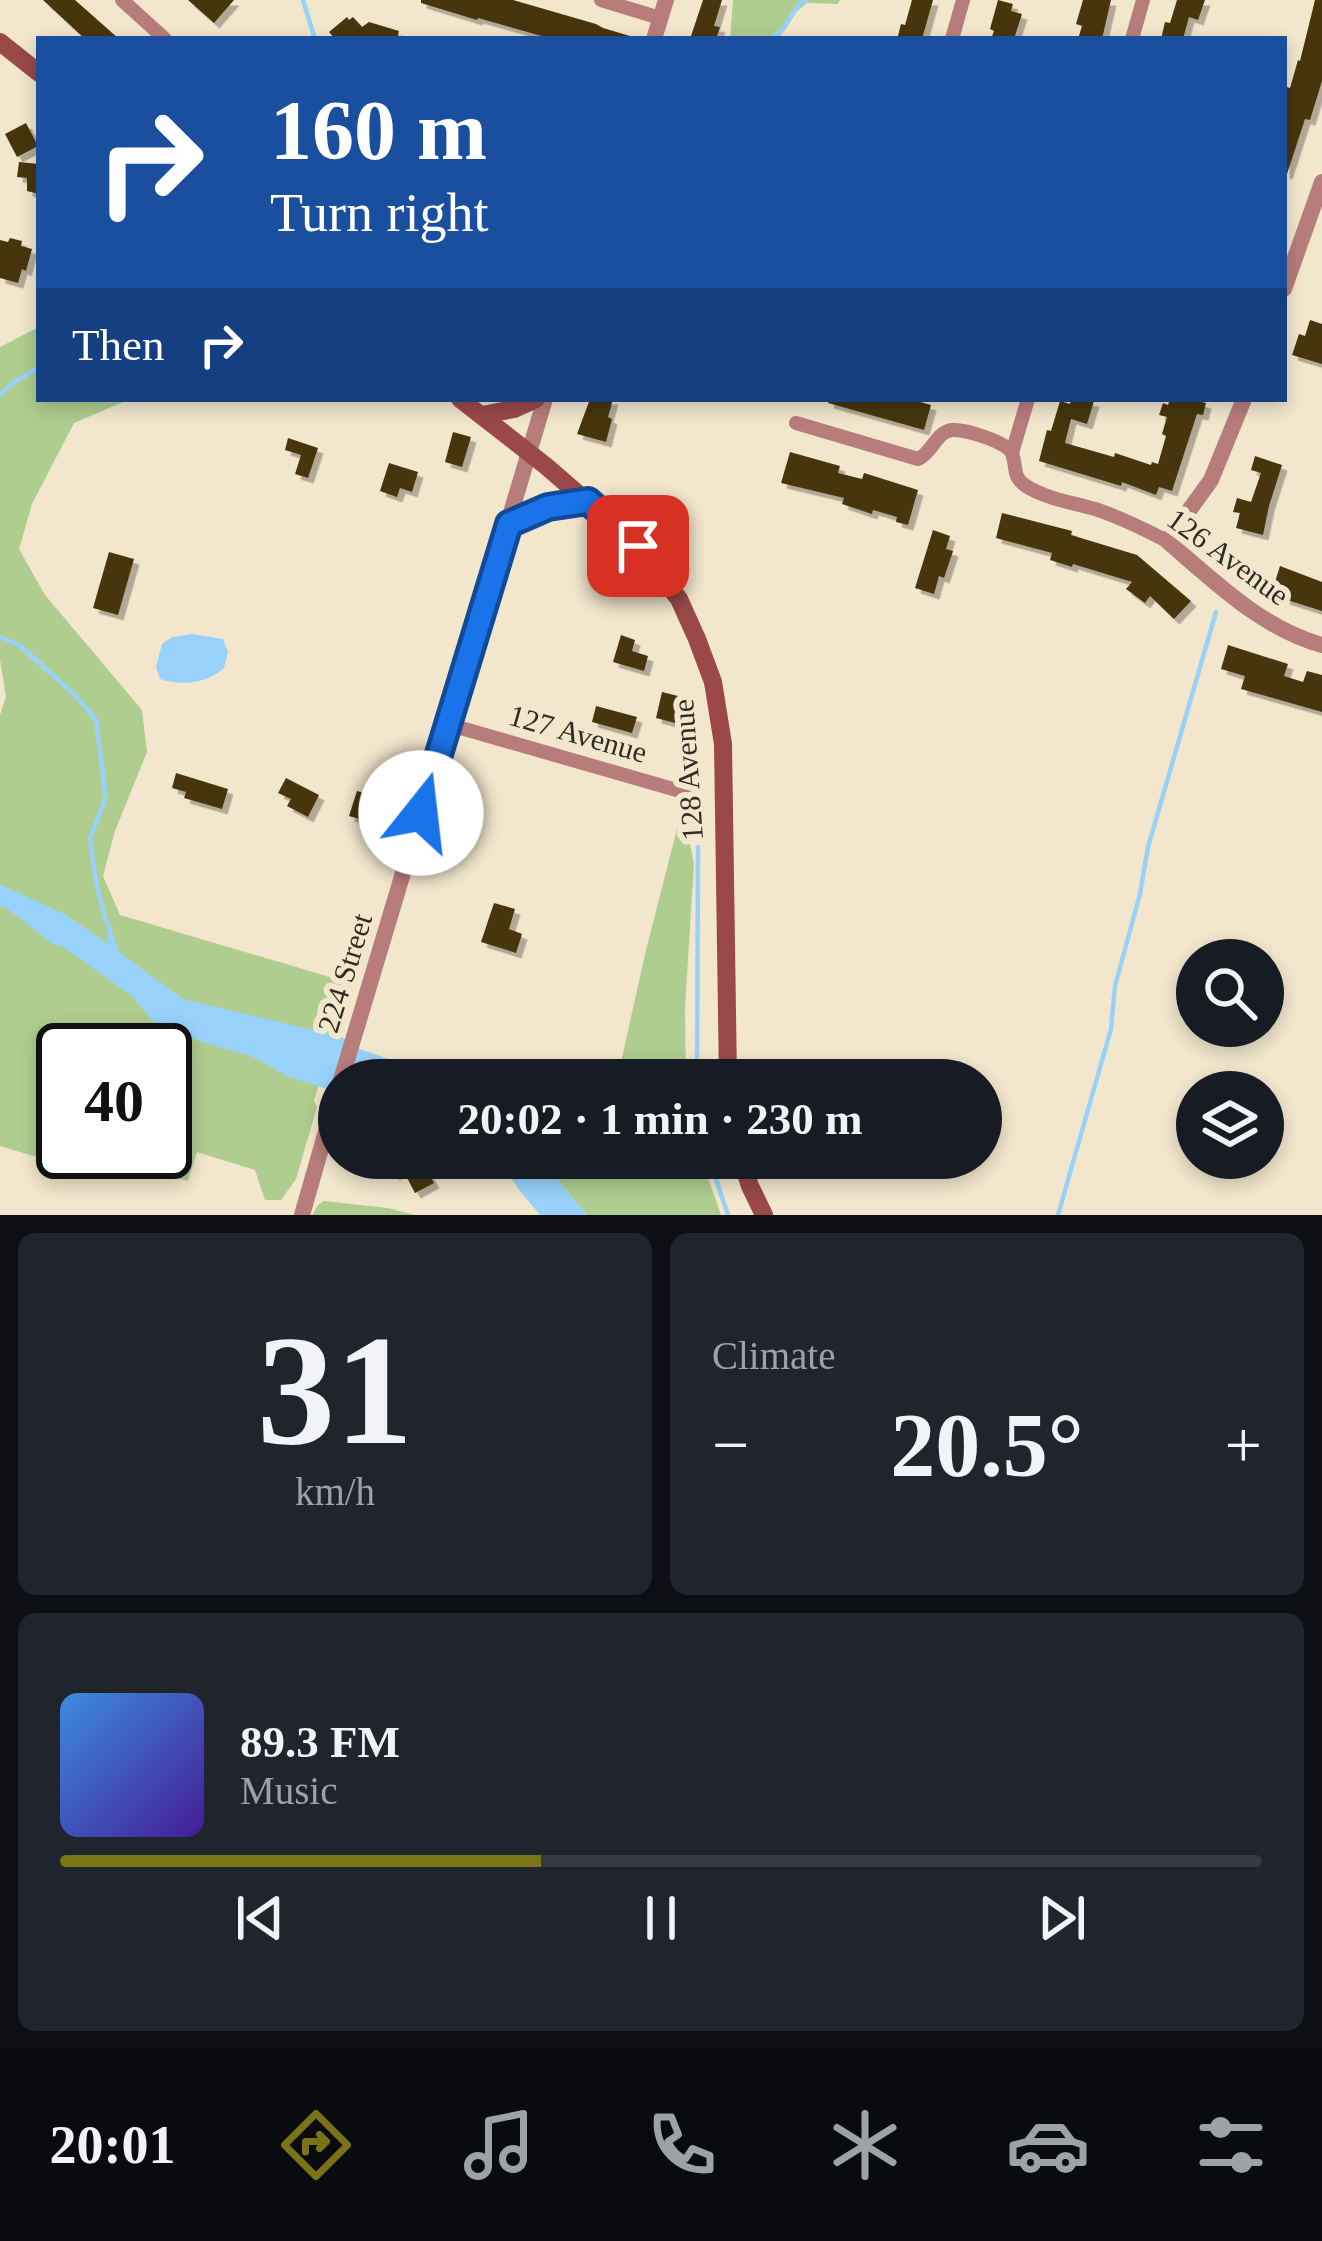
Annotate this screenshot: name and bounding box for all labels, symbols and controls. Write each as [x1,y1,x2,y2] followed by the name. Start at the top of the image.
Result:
[72,84,228,240] icon: right
[270,84,487,177] text: 160 m
[270,183,489,243] text: Turn right
[188,312,254,378] icon: right
[72,320,164,370] text: Then
[587,495,689,597] pin
[1161,502,1295,612] street label: 126 Avenue
[605,513,671,579] icon: arrive
[505,698,651,769] street label: 127 Avenue
[666,698,709,842] street label: 128 Avenue
[358,750,484,876] position arrow
[311,909,378,1036] street label: 224 Street
[1176,939,1284,1179] map controls
[1176,939,1284,1047] button: search
[36,1023,192,1179] speed limit sign: 40
[1176,1071,1284,1179] button: layers
[458,1094,863,1144] text: 20:02 · 1 min · 230 m
[257,1304,413,1477] text: 31
[712,1334,835,1377] text: Climate
[890,1396,1084,1495] text: 20.5°
[712,1408,749,1481] text: −
[1225,1408,1262,1481] text: +
[295,1470,375,1513] text: km/h
[240,1717,400,1767] text: 89.3 FM
[240,1769,338,1812] text: Music
[227,1885,293,1951] icon: previous
[628,1885,694,1951] icon: pause
[1029,1885,1095,1951] icon: next
[274,2103,358,2187] icon: directions
[457,2103,541,2187] icon: music
[640,2103,724,2187] icon: phone
[823,2103,907,2187] icon: climate
[1006,2103,1090,2187] icon: car
[1189,2103,1273,2187] icon: filters
[49,2115,175,2175] text: 20:01

